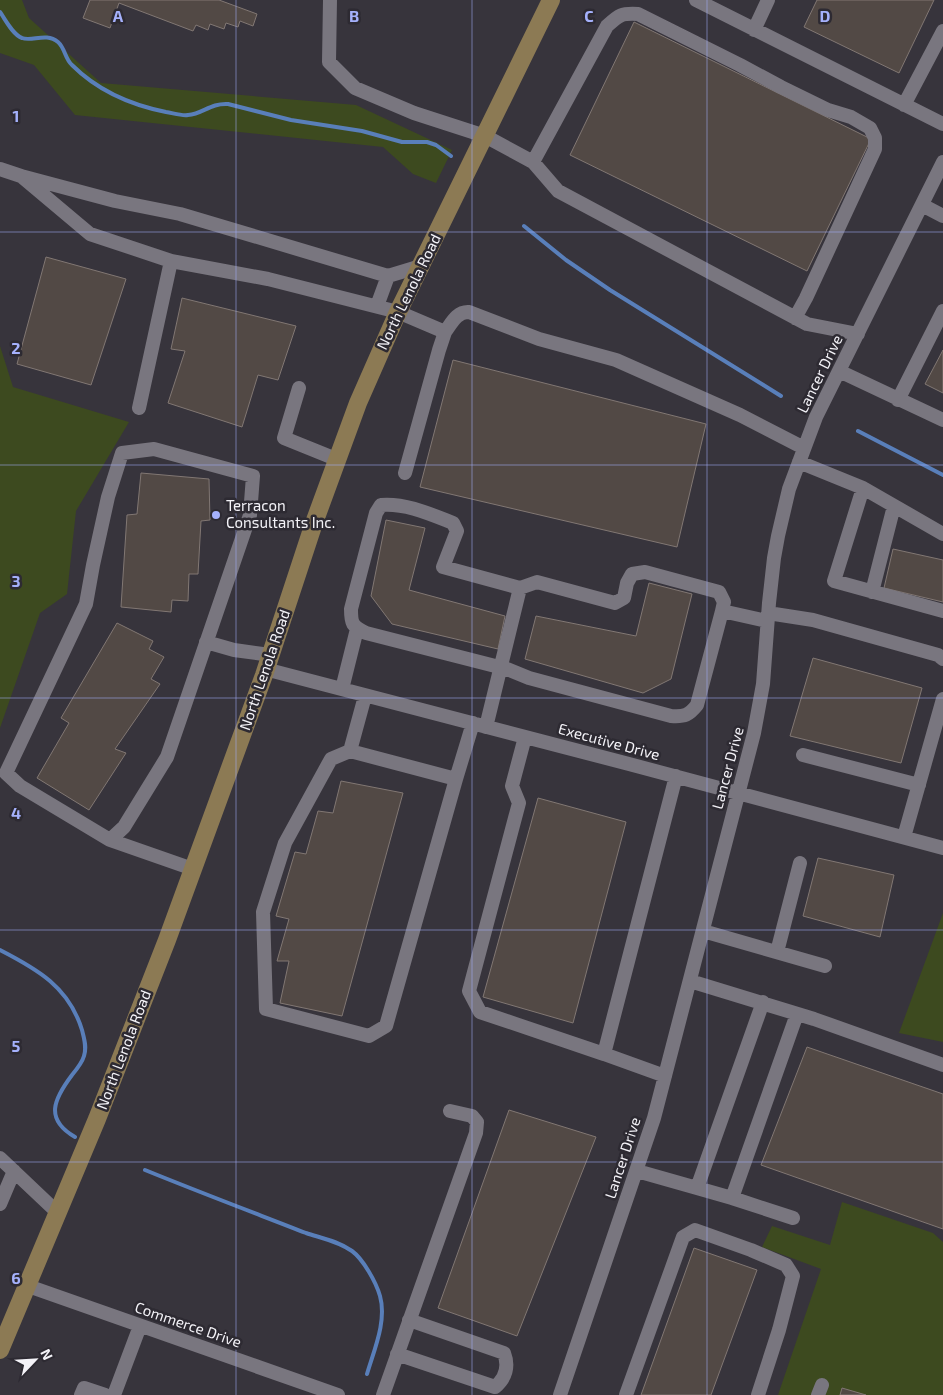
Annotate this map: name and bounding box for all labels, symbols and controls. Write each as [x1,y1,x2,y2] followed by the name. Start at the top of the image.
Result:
[113,6,124,25] text: A
[349,6,359,25] text: B
[584,6,594,25] text: C
[820,6,831,25] text: D
[13,106,19,125] text: 1
[372,231,444,352] street label: North Lenola Road
[792,332,846,416] street label: Lancer Drive
[11,338,21,357] text: 2
[226,496,335,531] place label: Terracon Consultants Inc.
[210,509,222,521] marker: Terracon Consultants Inc.
[11,571,21,590] text: 3
[235,607,293,732] street label: North Lenola Road
[557,719,662,763] street label: Executive Drive
[707,725,747,811] street label: Lancer Drive
[11,803,21,822] text: 4
[92,987,154,1112] street label: North Lenola Road
[12,1036,21,1055] text: 5
[600,1115,644,1201] street label: Lancer Drive
[11,1268,21,1287] text: 6
[133,1297,244,1351] street label: Commerce Drive
[10,1335,60,1385] north arrow
[37,1346,57,1362] text: N

